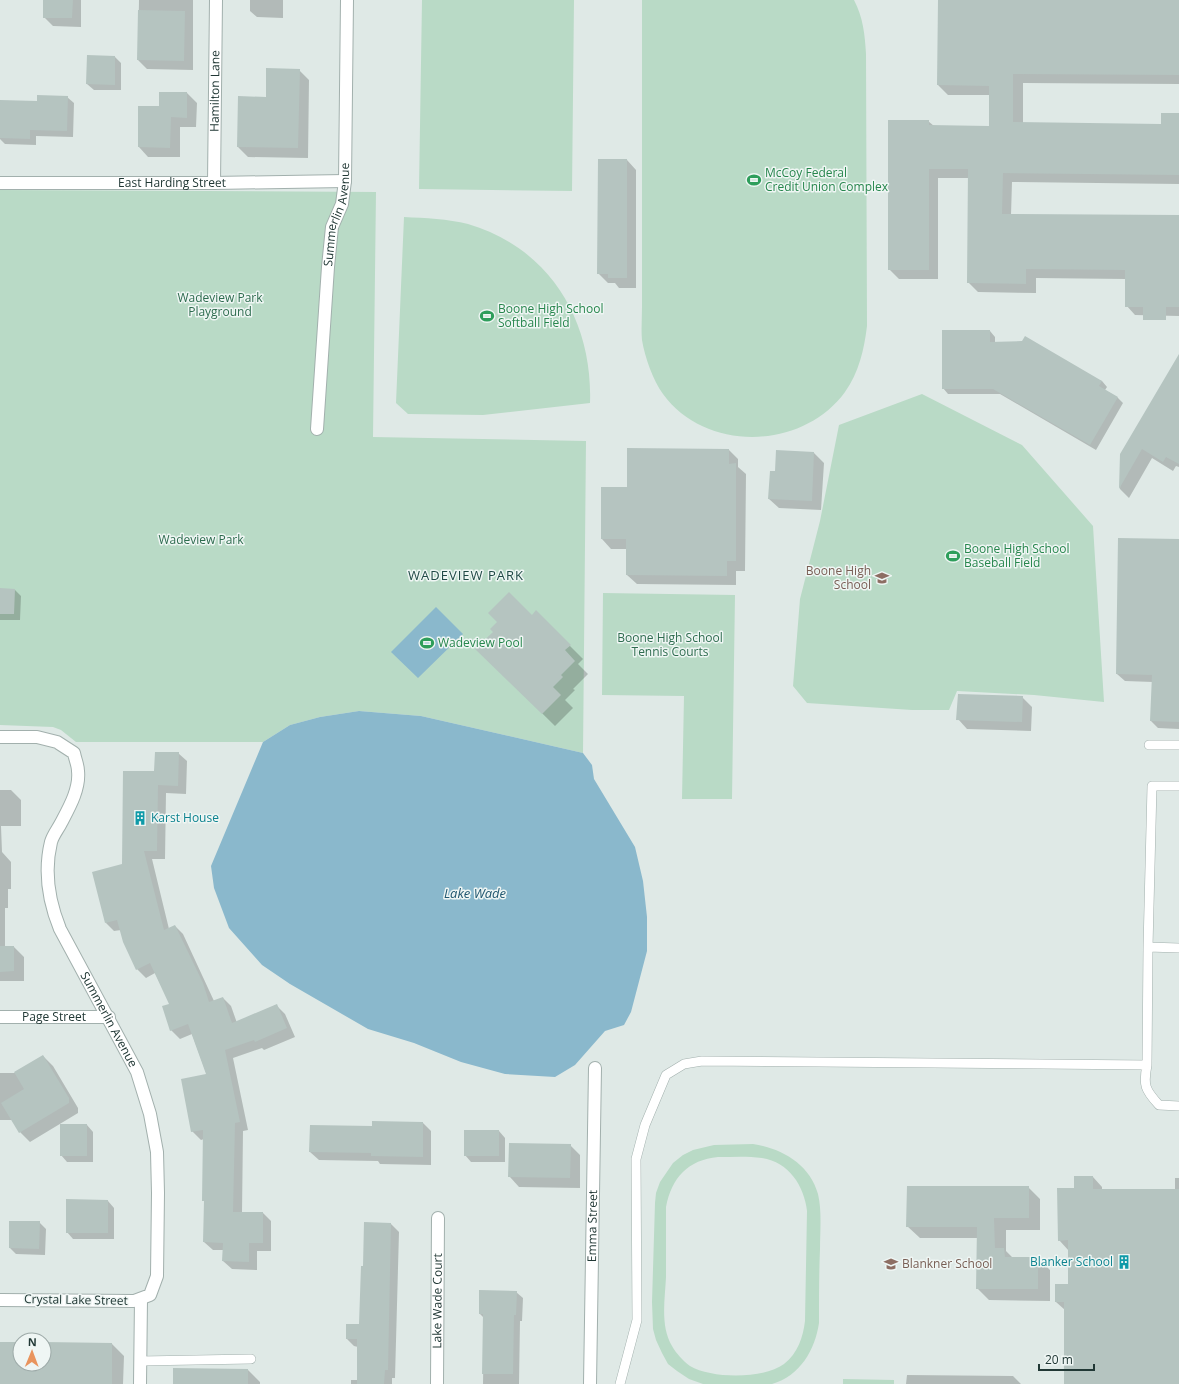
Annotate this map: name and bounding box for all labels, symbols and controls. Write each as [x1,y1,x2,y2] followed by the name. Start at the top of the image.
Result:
[206,50,223,132] street label: Hamilton Lane
[319,162,353,267] street label: Summerlin Avenue
[765,164,889,195] place label: McCoy Federal Credit Union Complex
[746,172,762,188] sports icon: McCoy Federal Credit Union Complex
[118,174,226,191] street label: East Harding Street
[177,289,263,320] park label: Wadeview Park Playground
[498,300,603,331] place label: Boone High School Softball Field
[479,308,495,324] sports icon: Boone High School Softball Field
[158,531,244,548] park label: Wadeview Park
[964,540,1069,571] place label: Boone High School Baseball Field
[945,548,961,564] sports icon: Boone High School Baseball Field
[806,562,871,593] place label: Boone High School
[408,566,524,584] district label: WADEVIEW PARK
[874,570,890,586] school or university icon: Boone High School
[617,629,723,660] park label: Boone High School Tennis Courts
[438,634,523,651] place label: Wadeview Pool
[419,635,435,651] sports icon: Wadeview Pool
[151,809,219,826] place label: Karst House
[132,810,148,826] building icon: Karst House
[444,884,507,902] water label: Lake Wade
[77,968,142,1070] street label: Summerlin Avenue
[22,1008,86,1025] street label: Page Street
[583,1190,601,1262] street label: Emma Street
[428,1253,446,1349] street label: Lake Wade Court
[1030,1253,1113,1270] place label: Blanker School
[1116,1254,1132,1270] building icon: Blanker School
[902,1255,992,1272] place label: Blankner School
[883,1256,899,1272] school or university icon: Blankner School
[24,1290,128,1309] street label: Crystal Lake Street
[12,1332,52,1372] north arrow
[28,1334,37,1349] text: N
[1039,1346,1094,1372] scale bar
[1045,1351,1073,1368] text: 20 m

